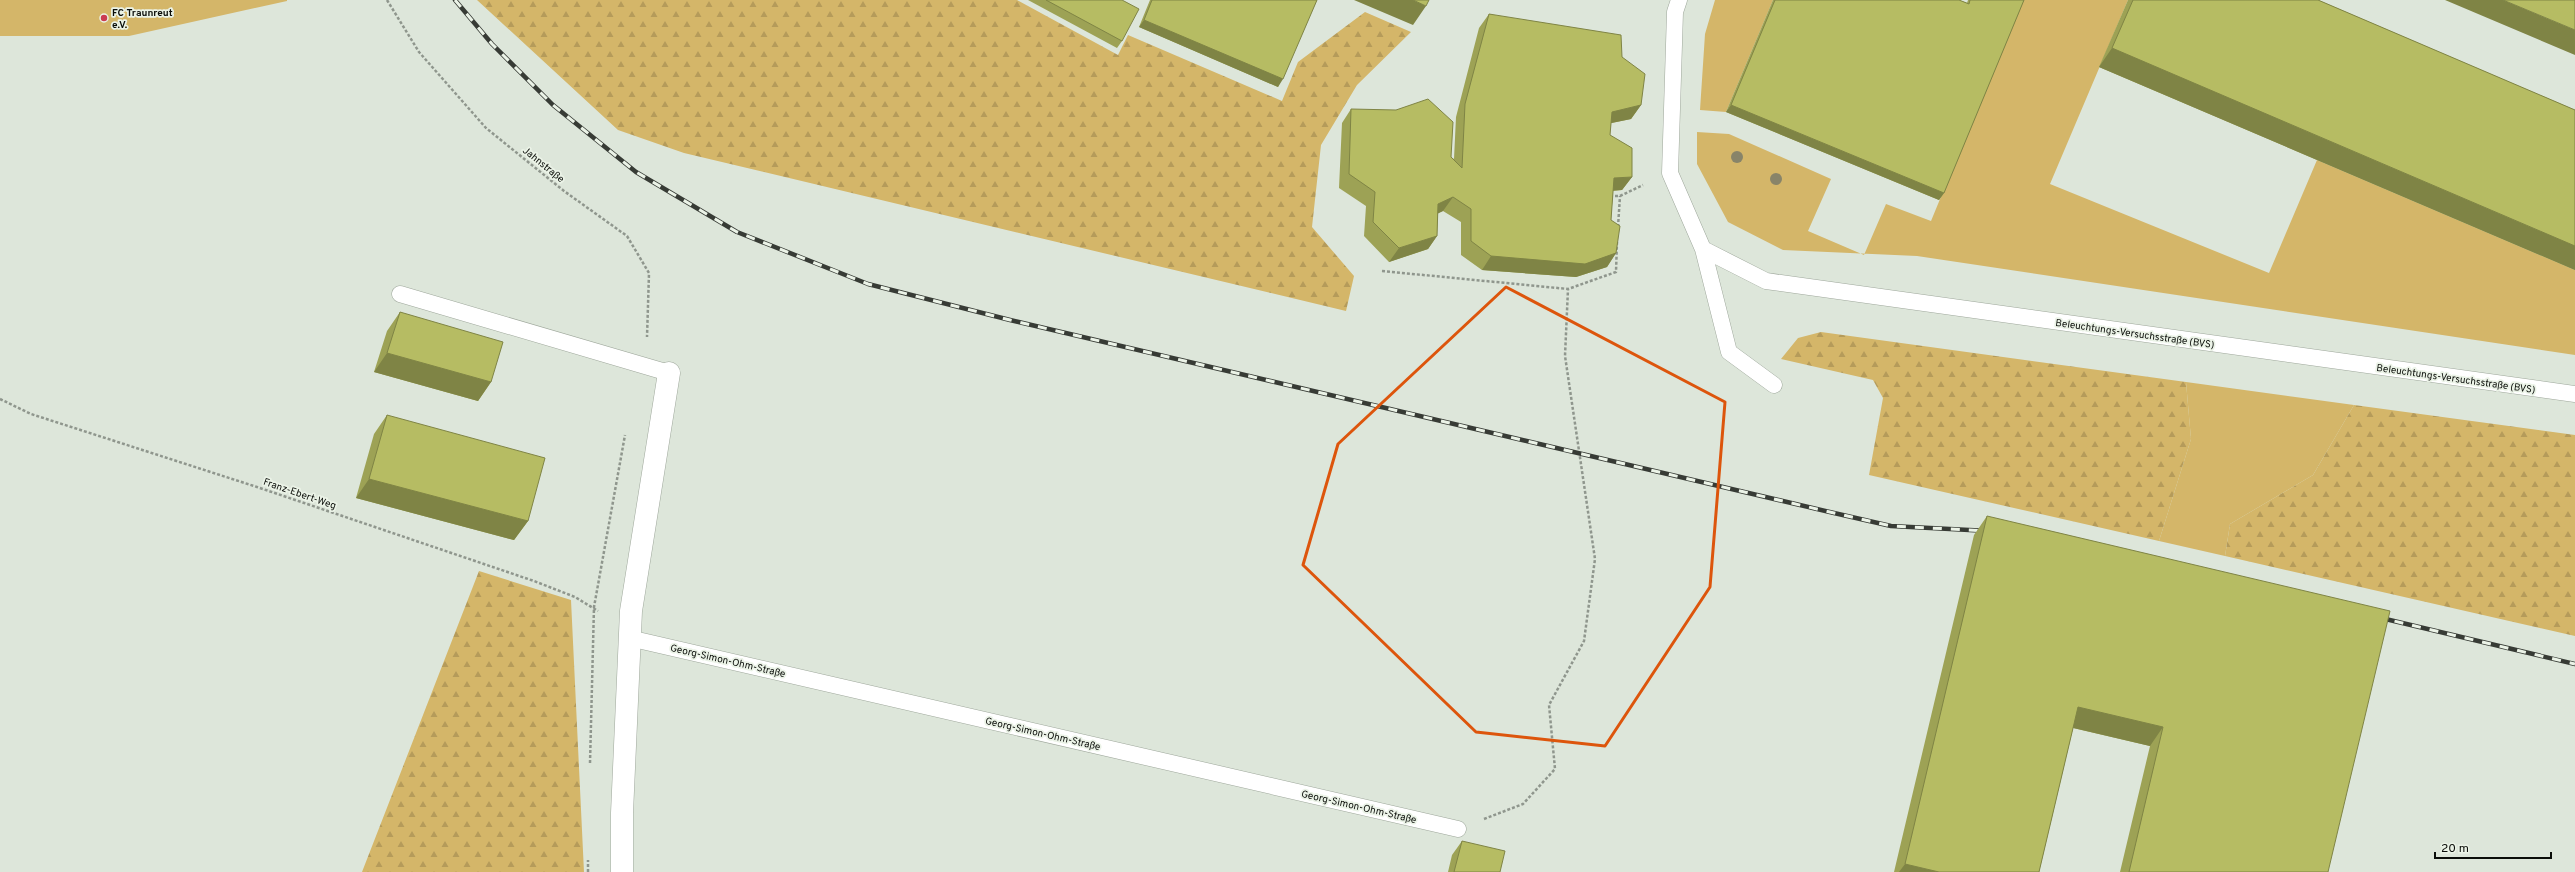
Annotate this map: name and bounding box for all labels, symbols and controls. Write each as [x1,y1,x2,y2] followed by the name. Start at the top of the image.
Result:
[112,7,173,32] place label: FC Traunreut e.V.
[99,13,109,23] marker: FC Traunreut e.V.
[520,144,567,186] street label: Jahnstraße
[2054,317,2215,352] street label: Beleuchtungs-Versuchsstraße (BVS)
[2375,362,2536,397] street label: Beleuchtungs-Versuchsstraße (BVS)
[261,476,338,513] street label: Franz-Ebert-Weg
[669,642,787,681] street label: Georg-Simon-Ohm-Straße
[984,715,1102,754] street label: Georg-Simon-Ohm-Straße
[1300,788,1418,827] street label: Georg-Simon-Ohm-Straße
[2435,834,2551,860] scale bar
[2441,841,2469,857] text: 20 m

